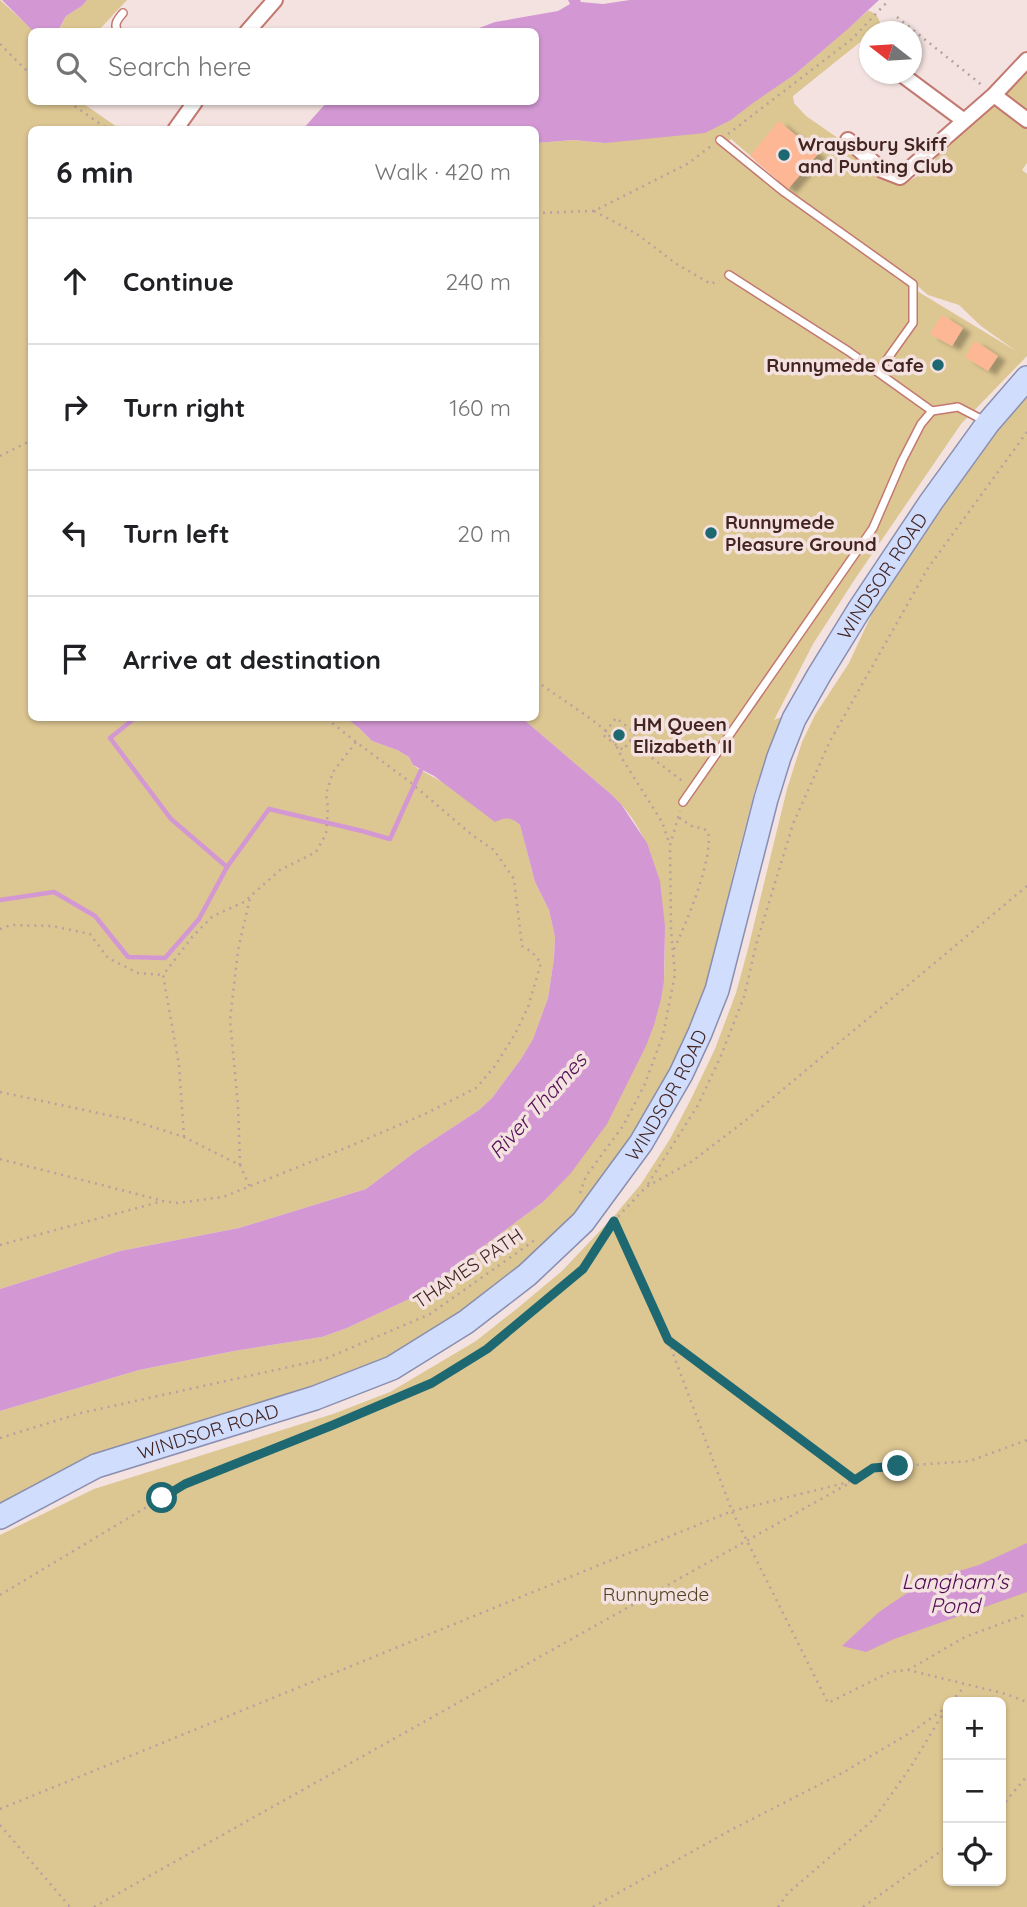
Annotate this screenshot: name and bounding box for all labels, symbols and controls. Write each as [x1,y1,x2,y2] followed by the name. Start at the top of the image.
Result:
[859,21,922,84] north arrow
[28,28,539,105] search box
[52,48,90,86] icon: search
[108,50,252,83] text: Search here
[798,132,953,178] place label: Wraysbury Skiff and Punting Club
[776,147,792,163] marker: Wraysbury Skiff and Punting Club
[56,153,134,191] text: 6 min
[375,157,511,186] text: Walk · 420 m
[56,262,94,300] icon: ahead
[123,265,234,298] text: Continue
[446,267,511,296] text: 240 m
[766,353,924,377] place label: Runnymede Cafe
[930,357,946,373] marker: Runnymede Cafe
[56,388,94,426] icon: right
[123,391,245,424] text: Turn right
[449,393,511,422] text: 160 m
[832,508,932,644] street label: WINDSOR ROAD
[725,510,877,556] place label: Runnymede Pleasure Ground
[56,514,94,552] icon: left
[123,517,230,550] text: Turn left
[457,519,511,548] text: 20 m
[703,525,719,541] marker: Runnymede Pleasure Ground
[56,640,94,678] icon: arrive
[123,643,381,676] text: Arrive at destination
[633,712,732,758] place label: HM Queen Elizabeth II
[611,727,627,743] marker: HM Queen Elizabeth II
[620,1026,712,1166] street label: WINDSOR ROAD
[483,1046,592,1164] water label: River Thames
[409,1223,527,1313] street label: THAMES PATH
[134,1398,282,1464] street label: WINDSOR ROAD
[882,1450,913,1481] route end
[146,1482,177,1513] route start
[902,1568,1010,1618] water label: Langham's Pond
[603,1582,709,1606] park label: Runnymede
[943,1697,1006,1886] map controls
[943,1697,1006,1760] button: +
[943,1760,1006,1823] button: −
[943,1823,1006,1886] button: locate

